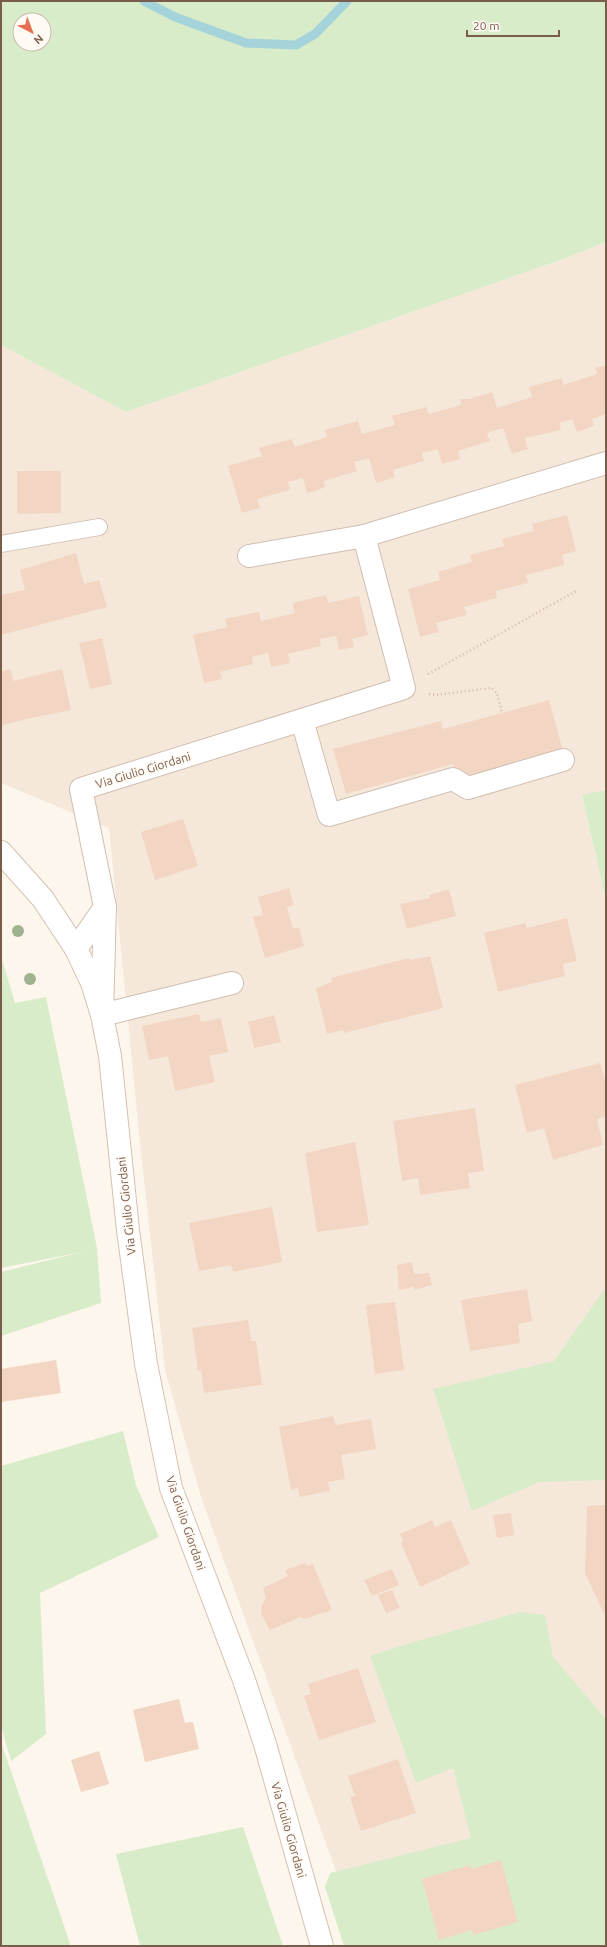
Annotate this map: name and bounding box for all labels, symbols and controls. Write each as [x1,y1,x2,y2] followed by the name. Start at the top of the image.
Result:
[12,12,52,52] north arrow
[467,12,559,38] scale bar
[473,19,500,32] text: 20 m
[32,32,46,47] text: N
[94,749,192,791] street label: Via Giulio Giordani
[114,1156,138,1256] street label: Via Giulio Giordani
[164,1474,208,1572] street label: Via Giulio Giordani
[269,1781,309,1879] street label: Via Giulio Giordani

